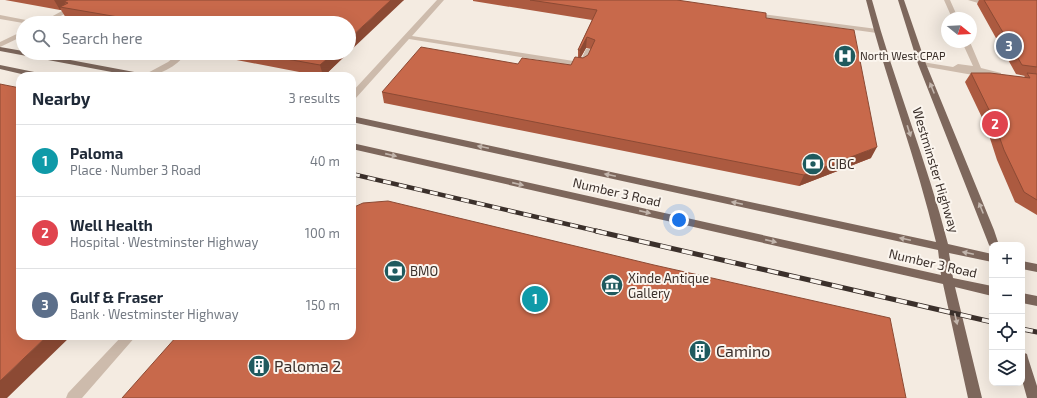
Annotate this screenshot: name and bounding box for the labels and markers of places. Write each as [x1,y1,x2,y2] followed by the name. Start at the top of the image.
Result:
[996,31,1022,61] pin: 3
[832,43,858,69] hospital icon: North West CPAP
[860,49,945,62] place label: North West CPAP
[982,109,1008,139] pin: 2
[800,151,826,177] bank icon: CIBC
[828,156,854,172] place label: CIBC
[382,258,408,284] bank icon: BMO
[410,263,438,279] place label: BMO
[628,270,709,301] place label: Xinde Antique Gallery
[599,272,625,298] museum icon: Xinde Antique Gallery
[522,284,548,314] pin: 1
[687,338,713,364] building icon: Camino
[716,341,770,360] place label: Camino
[246,353,272,379] building icon: Paloma 2
[274,356,341,375] place label: Paloma 2

